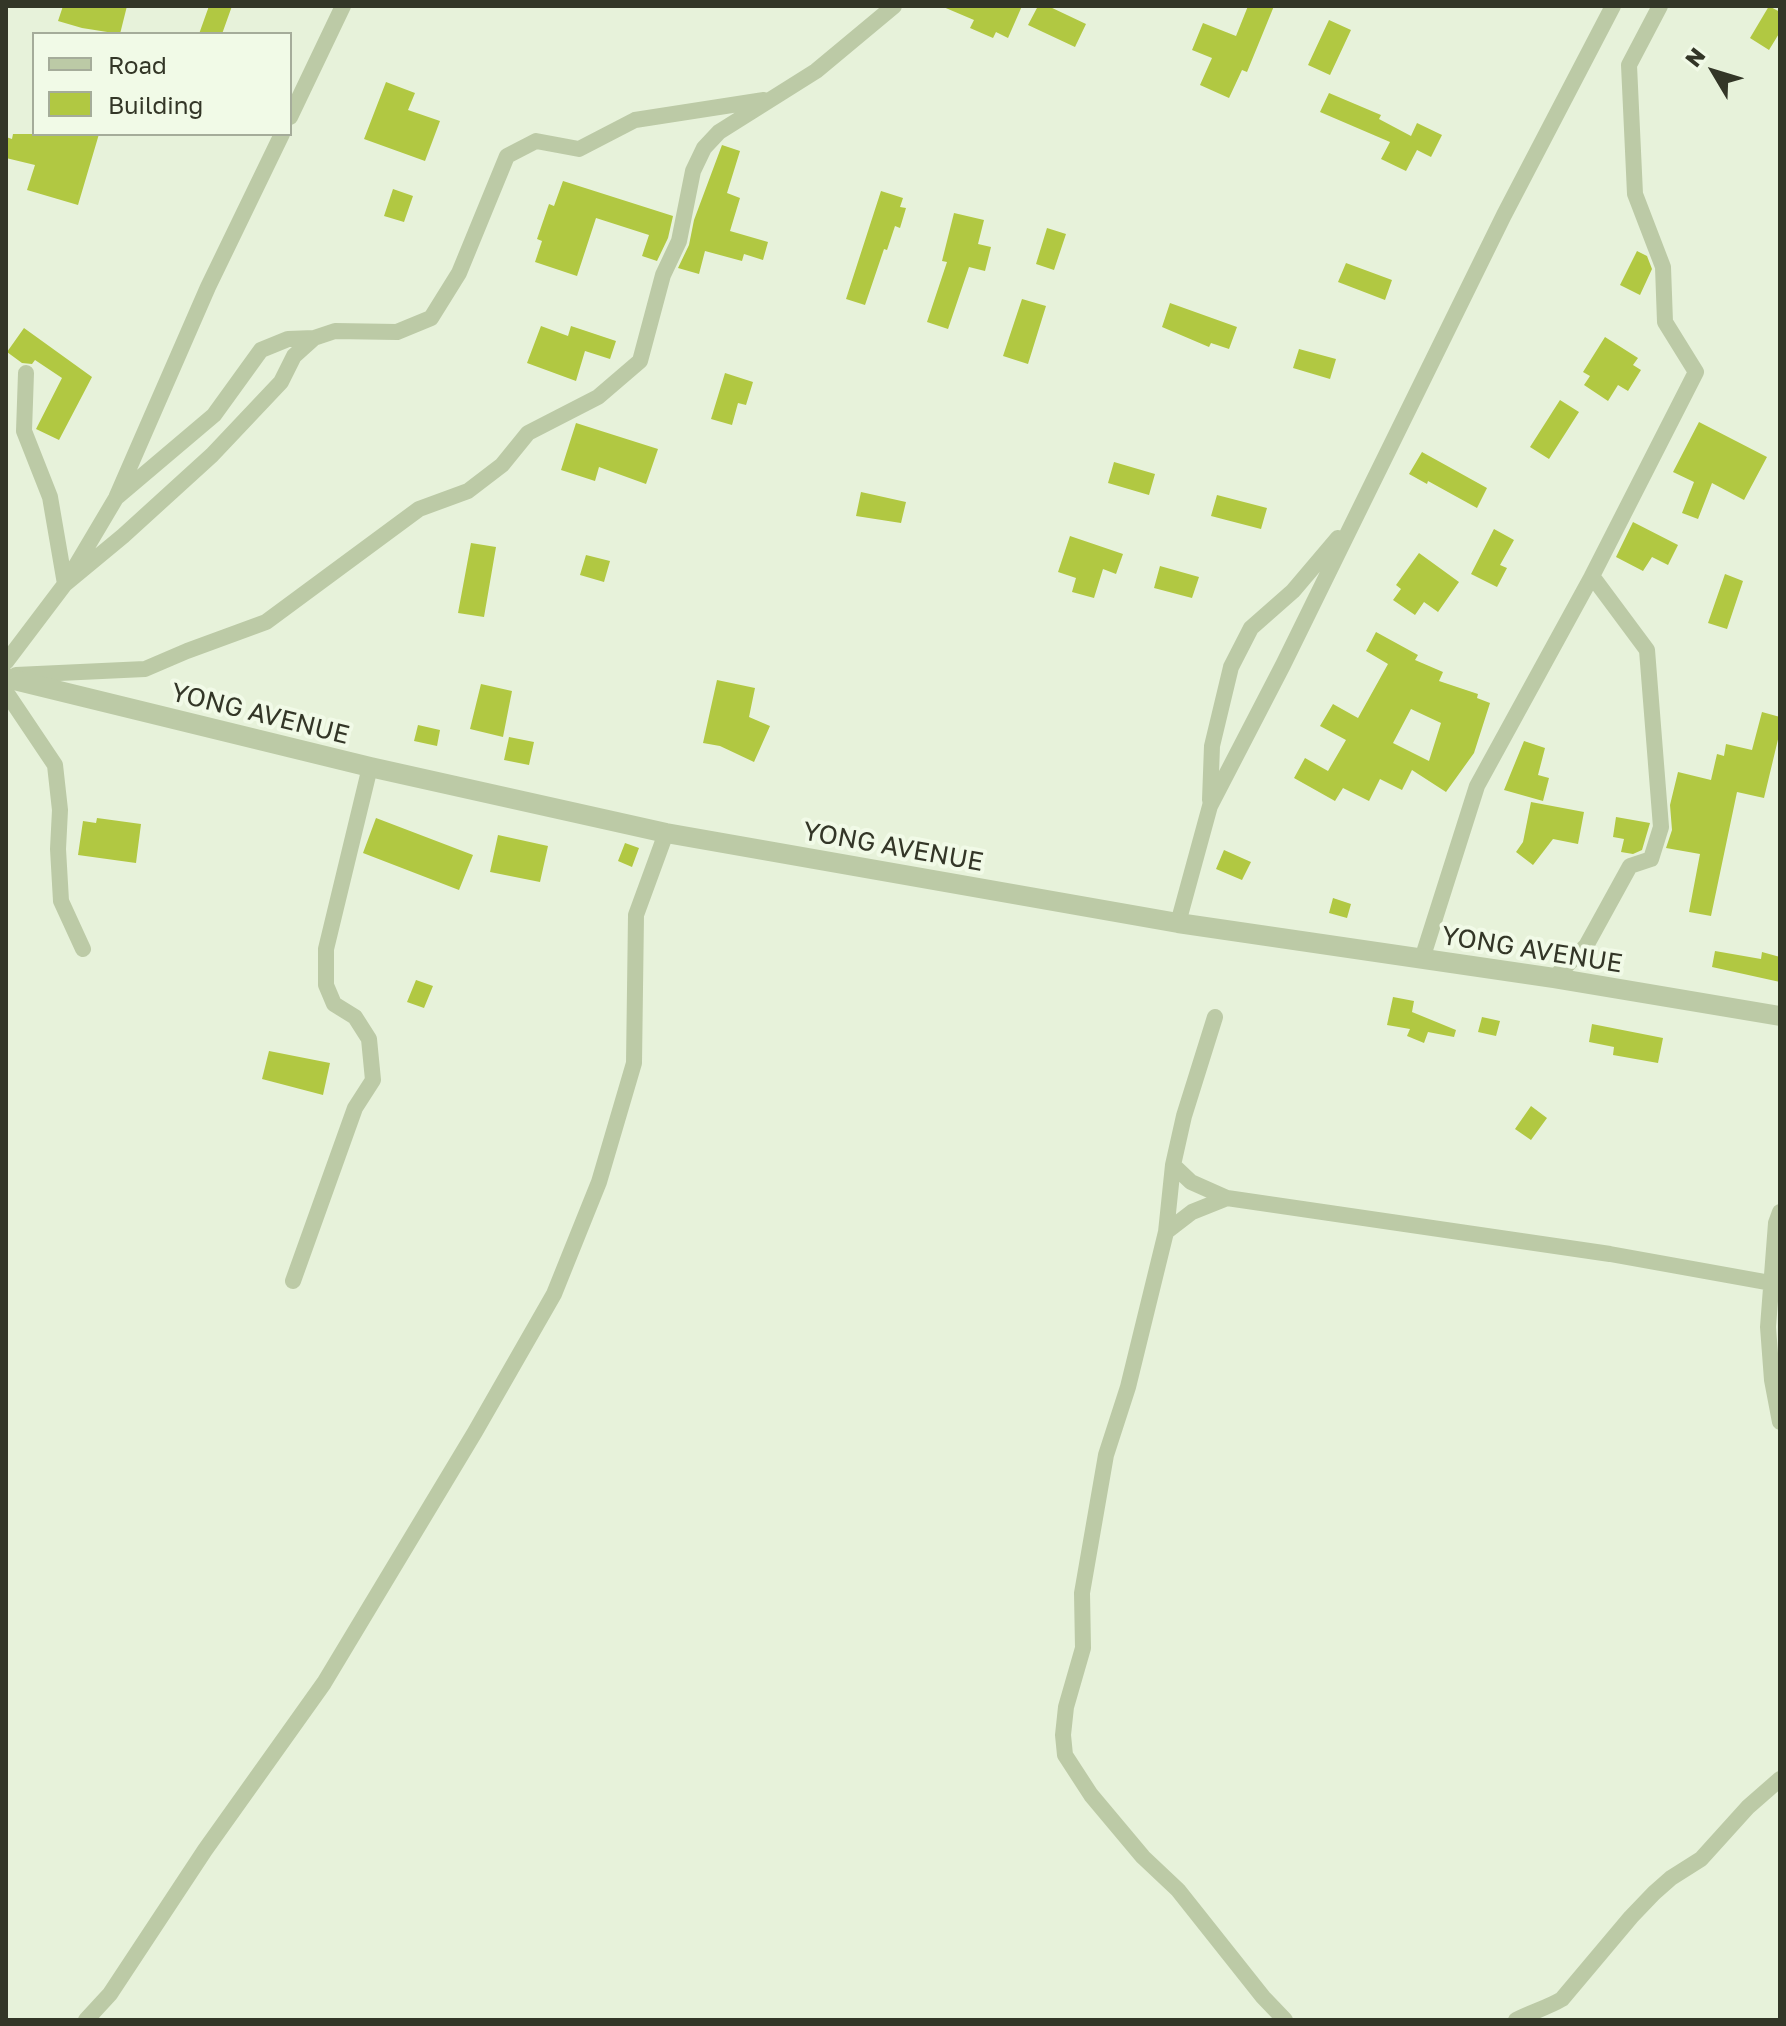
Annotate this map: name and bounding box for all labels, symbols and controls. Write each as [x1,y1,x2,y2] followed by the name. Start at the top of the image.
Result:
[32,32,292,136] legend
[1674,32,1754,112] north arrow
[1679,42,1710,72] text: N
[108,50,167,79] text: Road
[108,90,203,119] text: Building
[168,677,352,751] street label: YONG AVENUE
[800,816,986,878] street label: YONG AVENUE
[1439,920,1625,980] street label: YONG AVENUE

